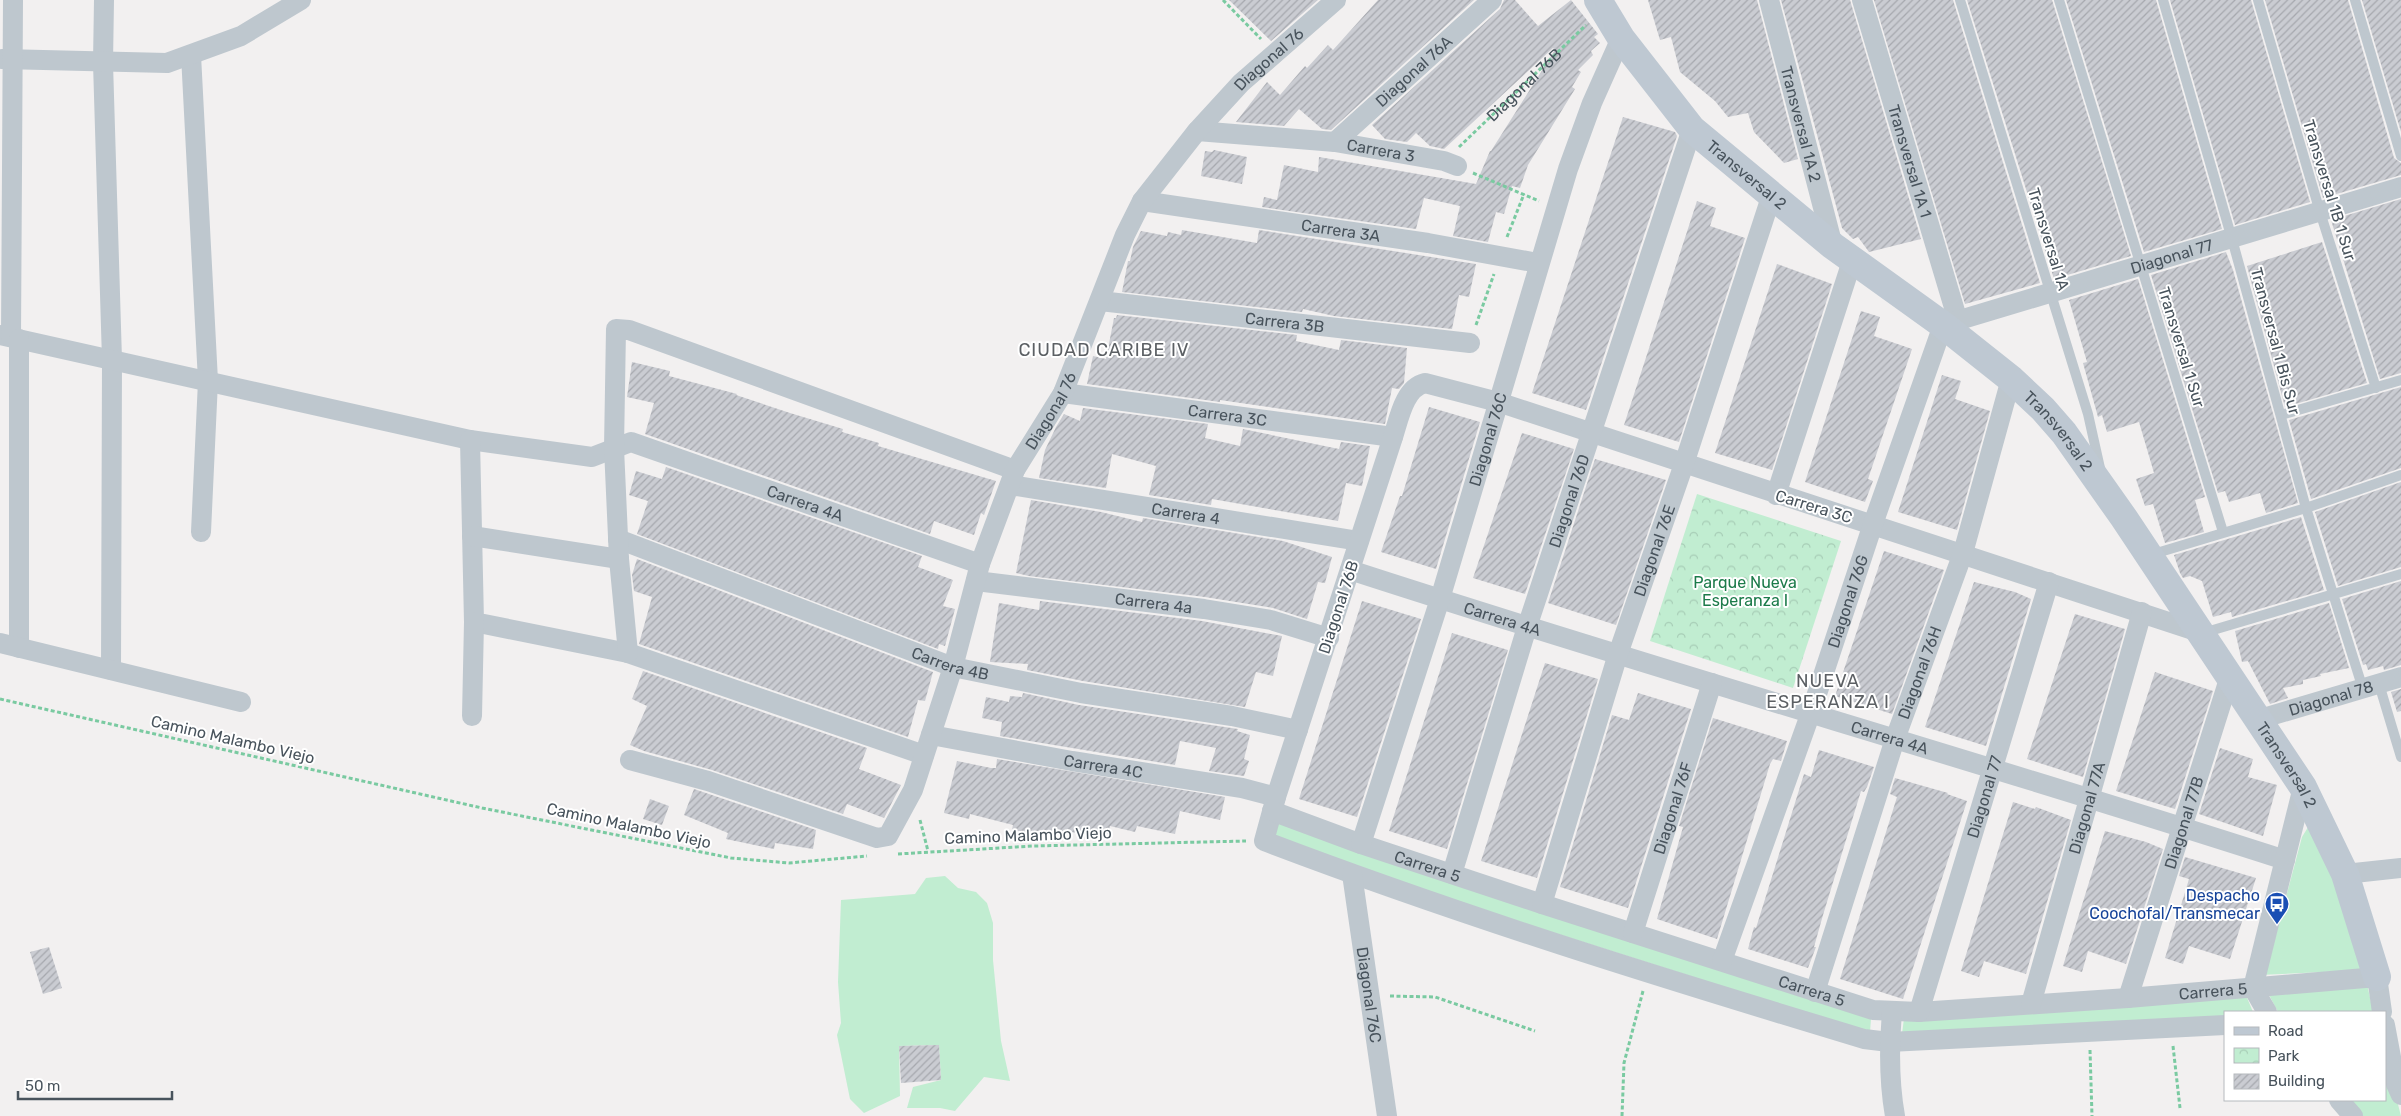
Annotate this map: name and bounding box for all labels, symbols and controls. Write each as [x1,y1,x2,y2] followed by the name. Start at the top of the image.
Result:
[1230,24,1308,95] street label: Diagonal 76
[1372,32,1456,111] street label: Diagonal 76A
[1483,45,1566,125] street label: Diagonal 76B
[1777,64,1825,184] street label: Transversal 1A 2
[1884,102,1935,220] street label: Transversal 1A 1
[2299,117,2360,263] street label: Transversal 1B 1 Sur
[1345,135,1416,166] street label: Carrera 3
[1703,136,1790,214] street label: Transversal 2
[2024,186,2073,293] street label: Transversal 1A
[1300,216,1382,246] street label: Carrera 3A
[2128,235,2215,278] street label: Diagonal 77
[2247,265,2304,417] street label: Transversal 1 Bis Sur
[2154,285,2209,410] street label: Transversal 1 Sur
[1244,309,1325,336] street label: Carrera 3B
[1018,339,1190,361] district label: CIUDAD CARIBE IV
[1021,369,1080,453] street label: Diagonal 76
[2020,387,2097,475] street label: Transversal 2
[1465,390,1511,489] street label: Diagonal 76C
[1187,401,1268,430] street label: Carrera 3C
[1545,452,1594,550] street label: Diagonal 76D
[764,481,846,526] street label: Carrera 4A
[1773,486,1855,527] street label: Carrera 3C
[1150,499,1221,529] street label: Carrera 4
[1630,502,1679,599] street label: Diagonal 76E
[1824,552,1872,651] street label: Diagonal 76G
[1314,558,1362,656] street label: Diagonal 76B
[1693,573,1797,610] park label: Parque Nueva Esperanza I
[1114,589,1193,617] street label: Carrera 4a
[1461,598,1543,640] street label: Carrera 4A
[1894,624,1945,722] street label: Diagonal 76H
[909,643,990,684] street label: Carrera 4B
[1766,670,1890,713] district label: NUEVA ESPERANZA I
[2287,677,2376,720] street label: Diagonal 78
[149,711,317,768] street label: Camino Malambo Viejo
[1849,717,1931,759] street label: Carrera 4A
[2252,718,2321,811] street label: Transversal 2
[1062,751,1144,782] street label: Carrera 4C
[1963,753,2006,840] street label: Diagonal 77
[2065,759,2109,856] street label: Diagonal 77A
[1649,760,1696,857] street label: Diagonal 76F
[2160,774,2208,871] street label: Diagonal 77B
[545,799,713,852] street label: Camino Malambo Viejo
[944,823,1112,848] street label: Camino Malambo Viejo
[1392,847,1463,886] street label: Carrera 5
[2089,886,2260,923] place label: Despacho Coochofal/Transmecar
[2264,891,2290,925] bus stop icon: Despacho Coochofal/Transmecar
[1353,946,1385,1044] street label: Diagonal 76C
[1776,971,1847,1010] street label: Carrera 5
[2178,979,2248,1004] street label: Carrera 5
[2224,1011,2386,1101] legend
[2268,1022,2304,1040] text: Road
[2268,1047,2299,1065] text: Park
[18,1068,171,1100] scale bar
[2268,1072,2325,1090] text: Building
[25,1077,60,1095] text: 50 m

